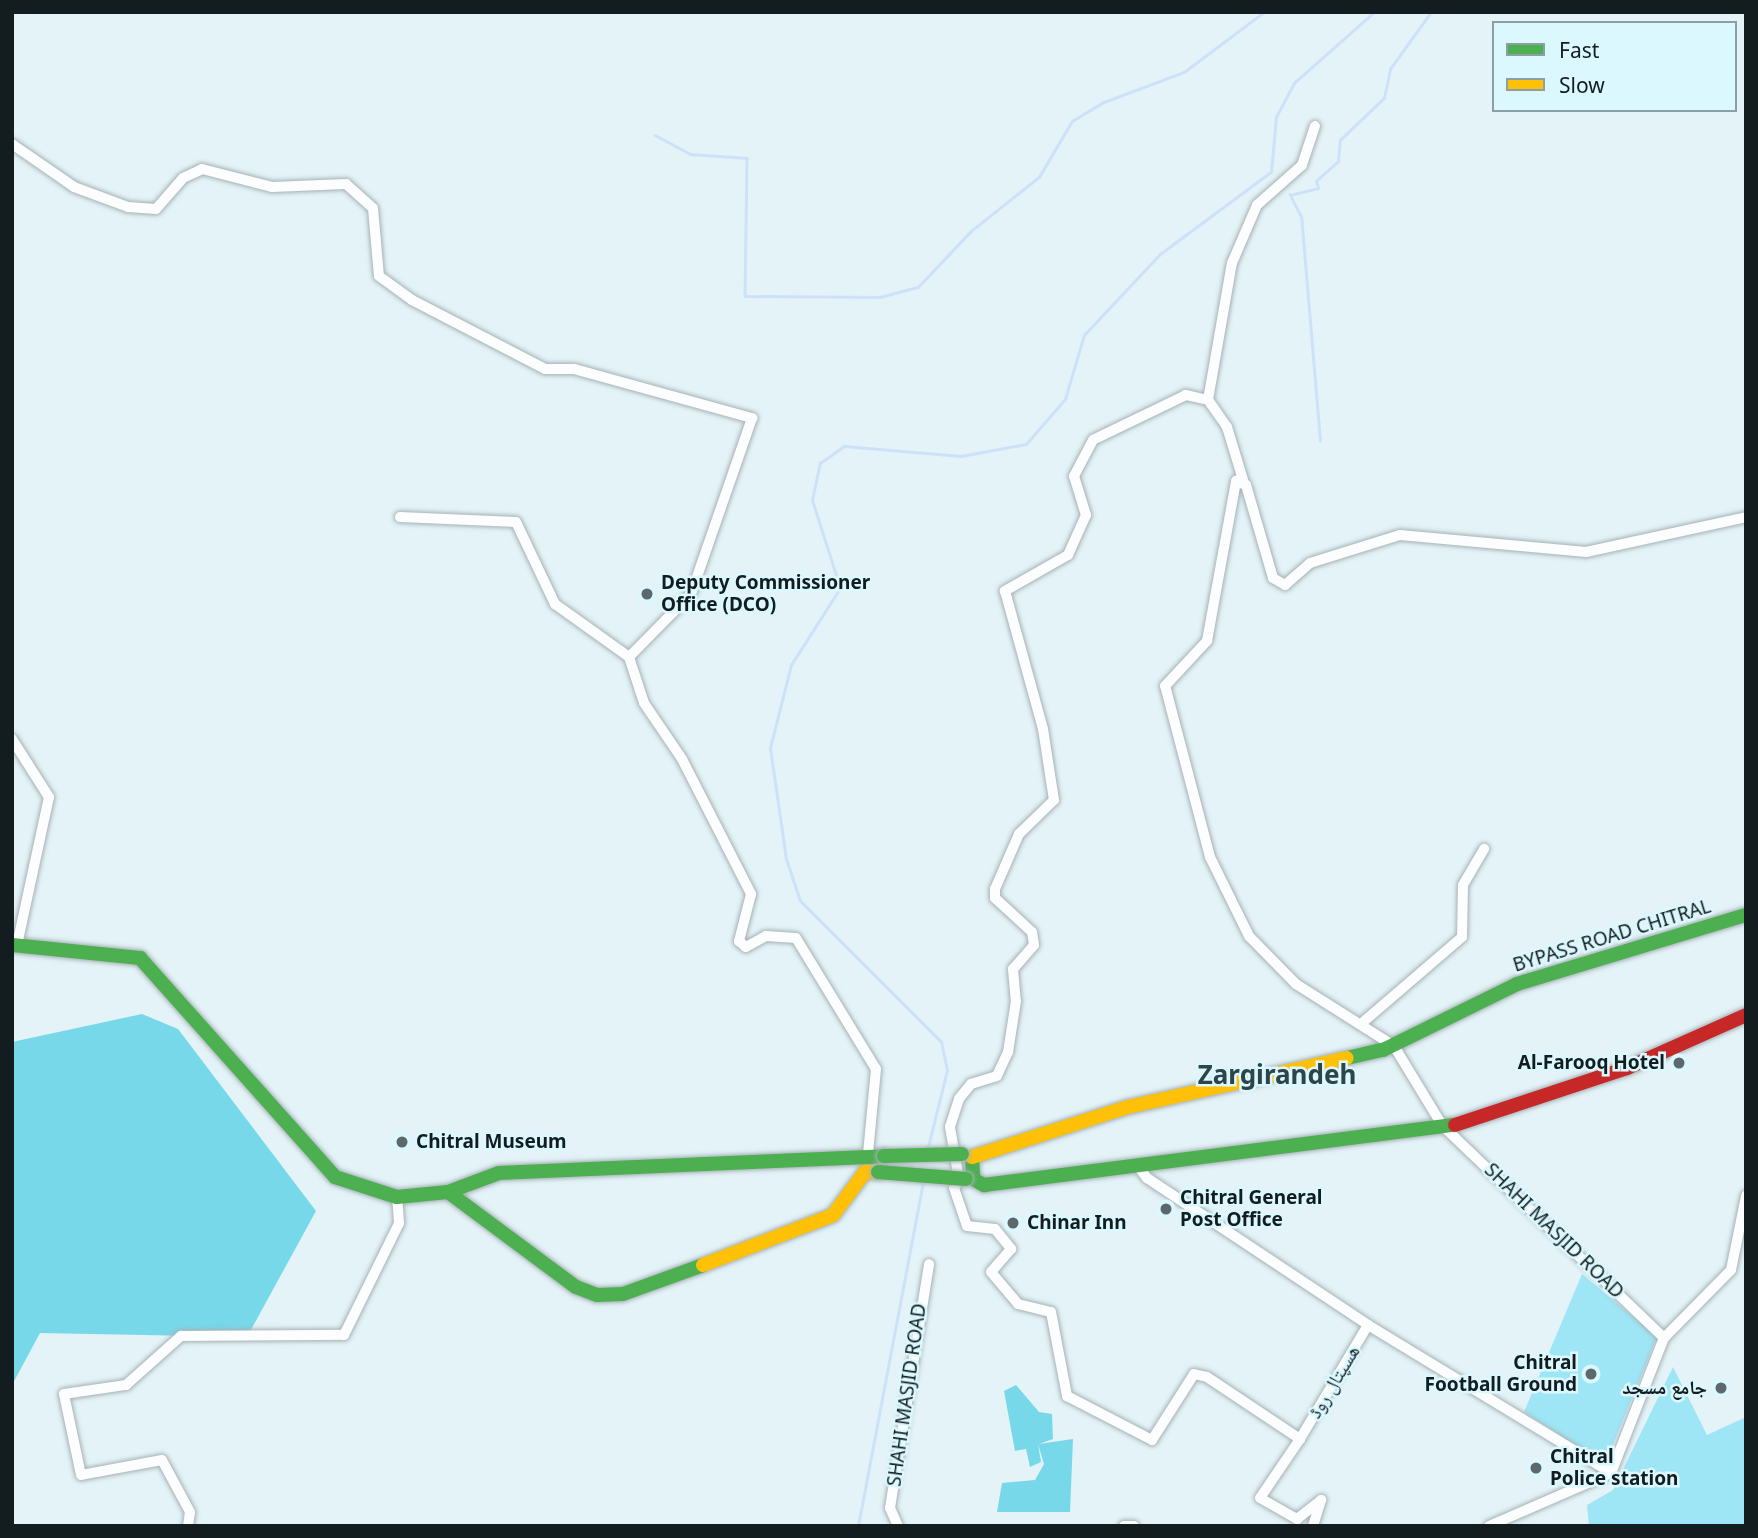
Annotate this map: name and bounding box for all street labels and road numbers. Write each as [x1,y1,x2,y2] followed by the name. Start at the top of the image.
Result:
[1510,895,1714,977] street label: BYPASS ROAD CHITRAL
[1480,1159,1628,1303] street label: SHAHI MASJID ROAD
[883,1302,931,1488] street label: SHAHI MASJID ROAD
[1303,1341,1365,1423] street label: ھسپتال روڈ

